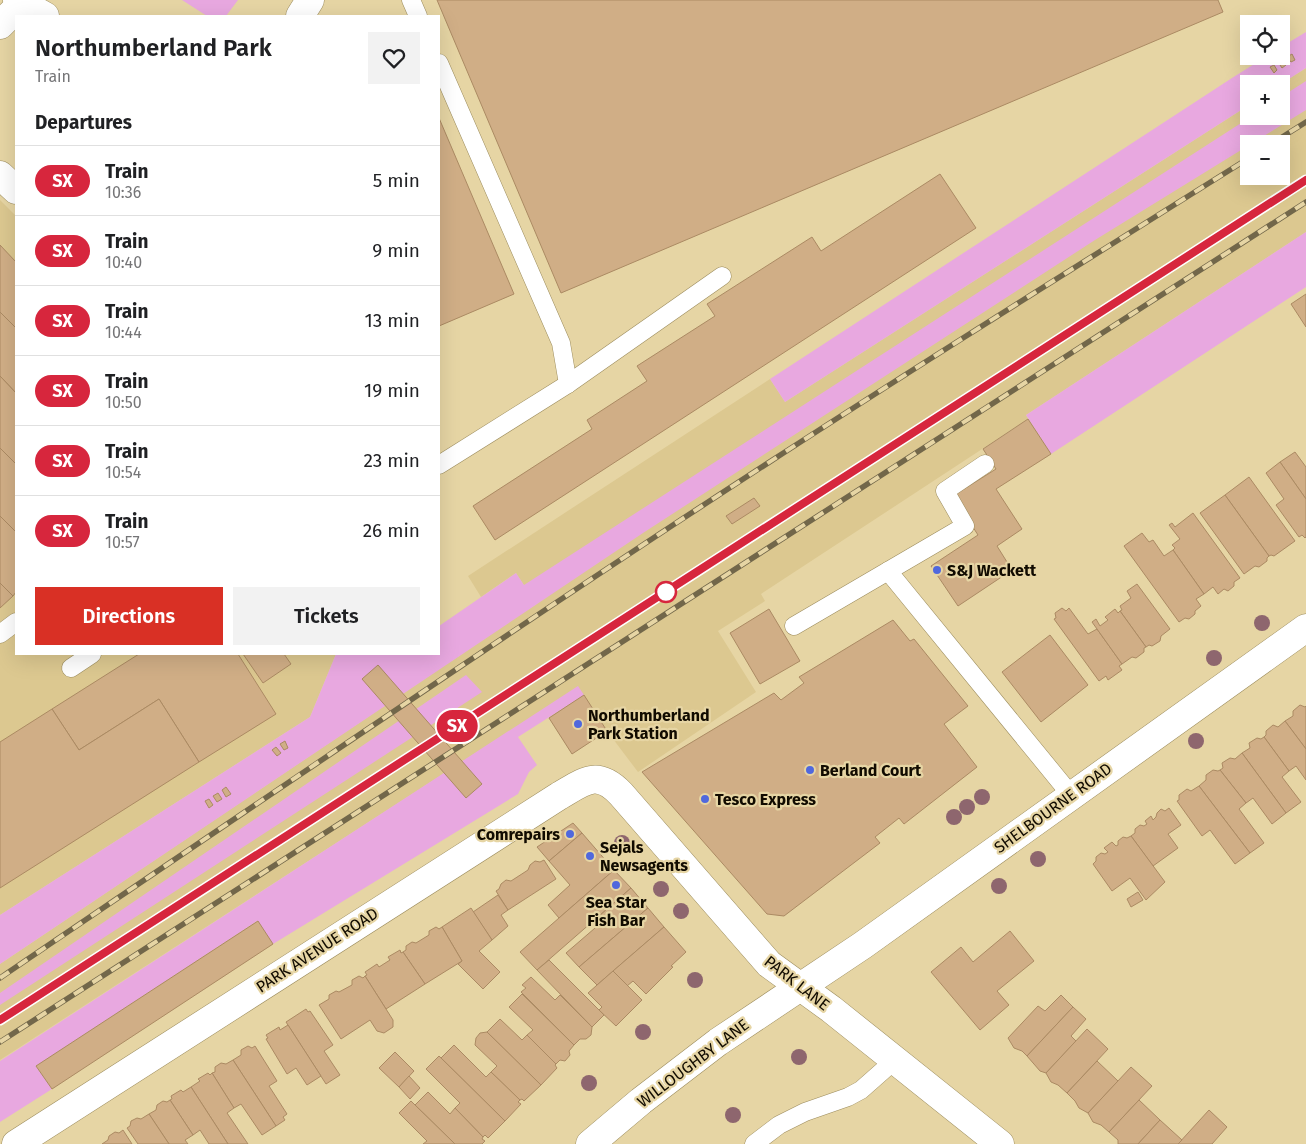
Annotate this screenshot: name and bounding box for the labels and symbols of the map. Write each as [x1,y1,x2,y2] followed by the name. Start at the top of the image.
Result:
[947,561,1037,580] place label: S&J Wackett
[931,564,943,576] marker: S&J Wackett
[655,581,677,603] unlabelled marker
[588,706,710,743] place label: Northumberland Park Station
[434,710,480,742] line badge: SX
[572,718,584,730] marker: Northumberland Park Station
[990,759,1116,857] street label: SHELBOURNE ROAD
[820,761,922,780] place label: Berland Court
[804,764,816,776] marker: Berland Court
[715,790,816,809] place label: Tesco Express
[699,793,711,805] marker: Tesco Express
[477,825,560,844] place label: Comrepairs
[564,828,576,840] marker: Comrepairs
[600,838,688,875] place label: Sejals Newsagents
[584,850,596,862] marker: Sejals Newsagents
[610,879,622,891] marker: Sea Star Fish Bar
[586,893,647,930] place label: Sea Star Fish Bar
[252,903,382,997] street label: PARK AVENUE ROAD
[761,952,833,1014] street label: PARK LANE
[633,1015,753,1111] street label: WILLOUGHBY LANE

